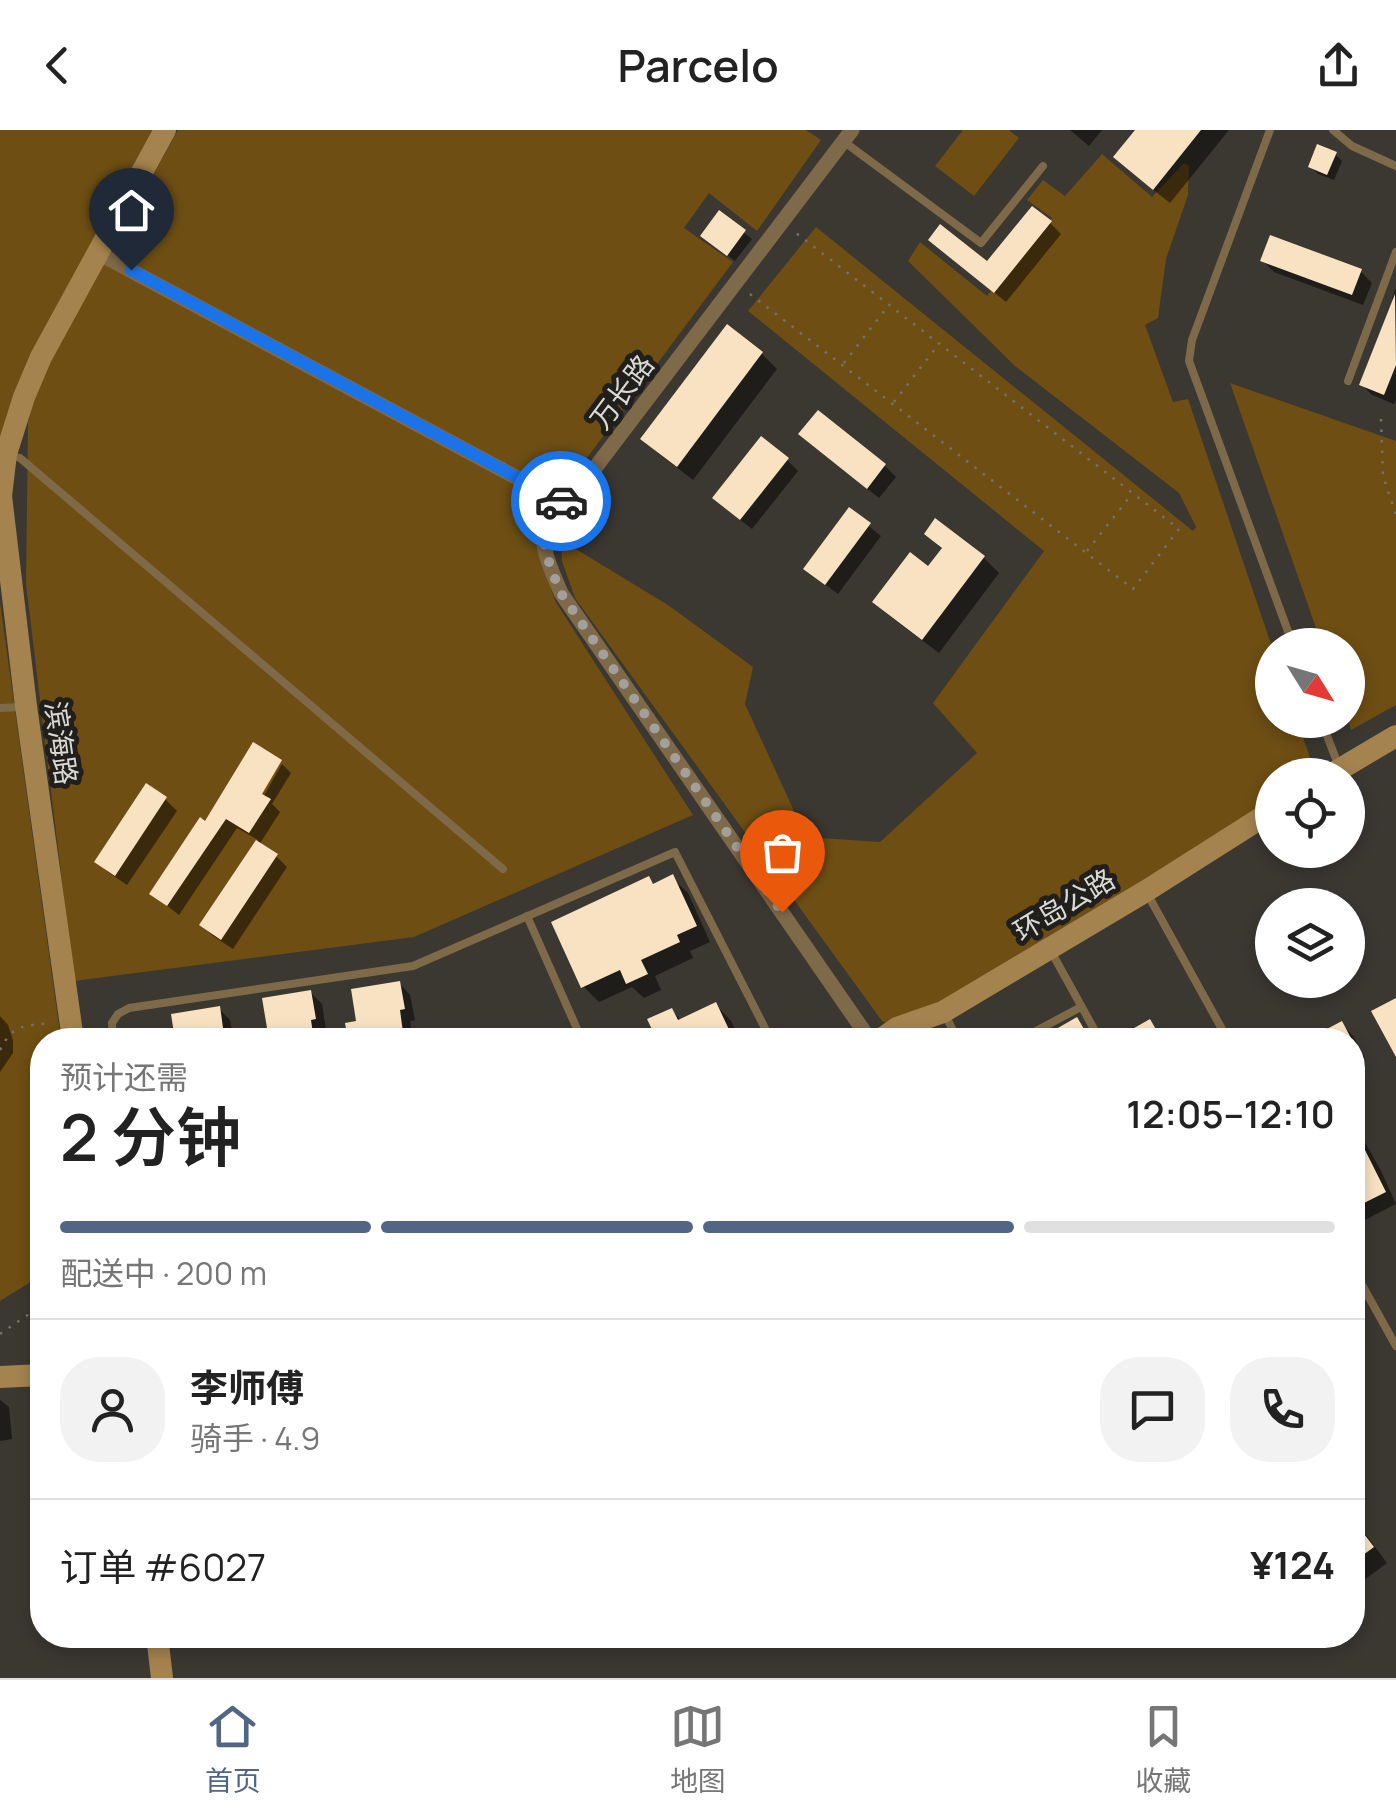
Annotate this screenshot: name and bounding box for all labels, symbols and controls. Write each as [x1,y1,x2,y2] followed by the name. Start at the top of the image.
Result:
[617,34,779,96] text: Parcelo
[30,38,85,93] icon: back
[1311,38,1366,93] icon: share
[89,168,174,271] pin
[104,183,159,238] icon: home
[581,346,662,436] street label: 万长路
[511,451,611,551] courier
[534,474,589,529] icon: car
[1255,628,1365,738] north arrow
[1255,628,1365,998] map controls
[37,699,87,787] street label: 滨海路
[1255,758,1365,868] button: locate
[740,810,825,913] pin
[755,825,810,880] icon: bag
[1006,859,1121,949] street label: 环岛公路
[1255,888,1365,998] button: layers
[60,1055,188,1099] text: 预计还需
[1126,1087,1335,1139] text: 12:05–12:10
[60,1092,241,1181] text: 2 分钟
[60,1251,267,1295] text: 配送中 · 200 m
[60,1357,165,1462] button: person
[1100,1357,1205,1462] button: chat
[1230,1357,1335,1462] button: phone
[190,1361,304,1413] text: 李师傅
[190,1416,320,1460] text: 骑手 · 4.9
[1250,1538,1335,1590] text: ¥124
[60,1540,266,1592] text: 订单 #6027
[205,1699,261,1799] tab: 首页
[670,1699,726,1799] tab: 地图
[1135,1699,1191,1799] tab: 收藏

